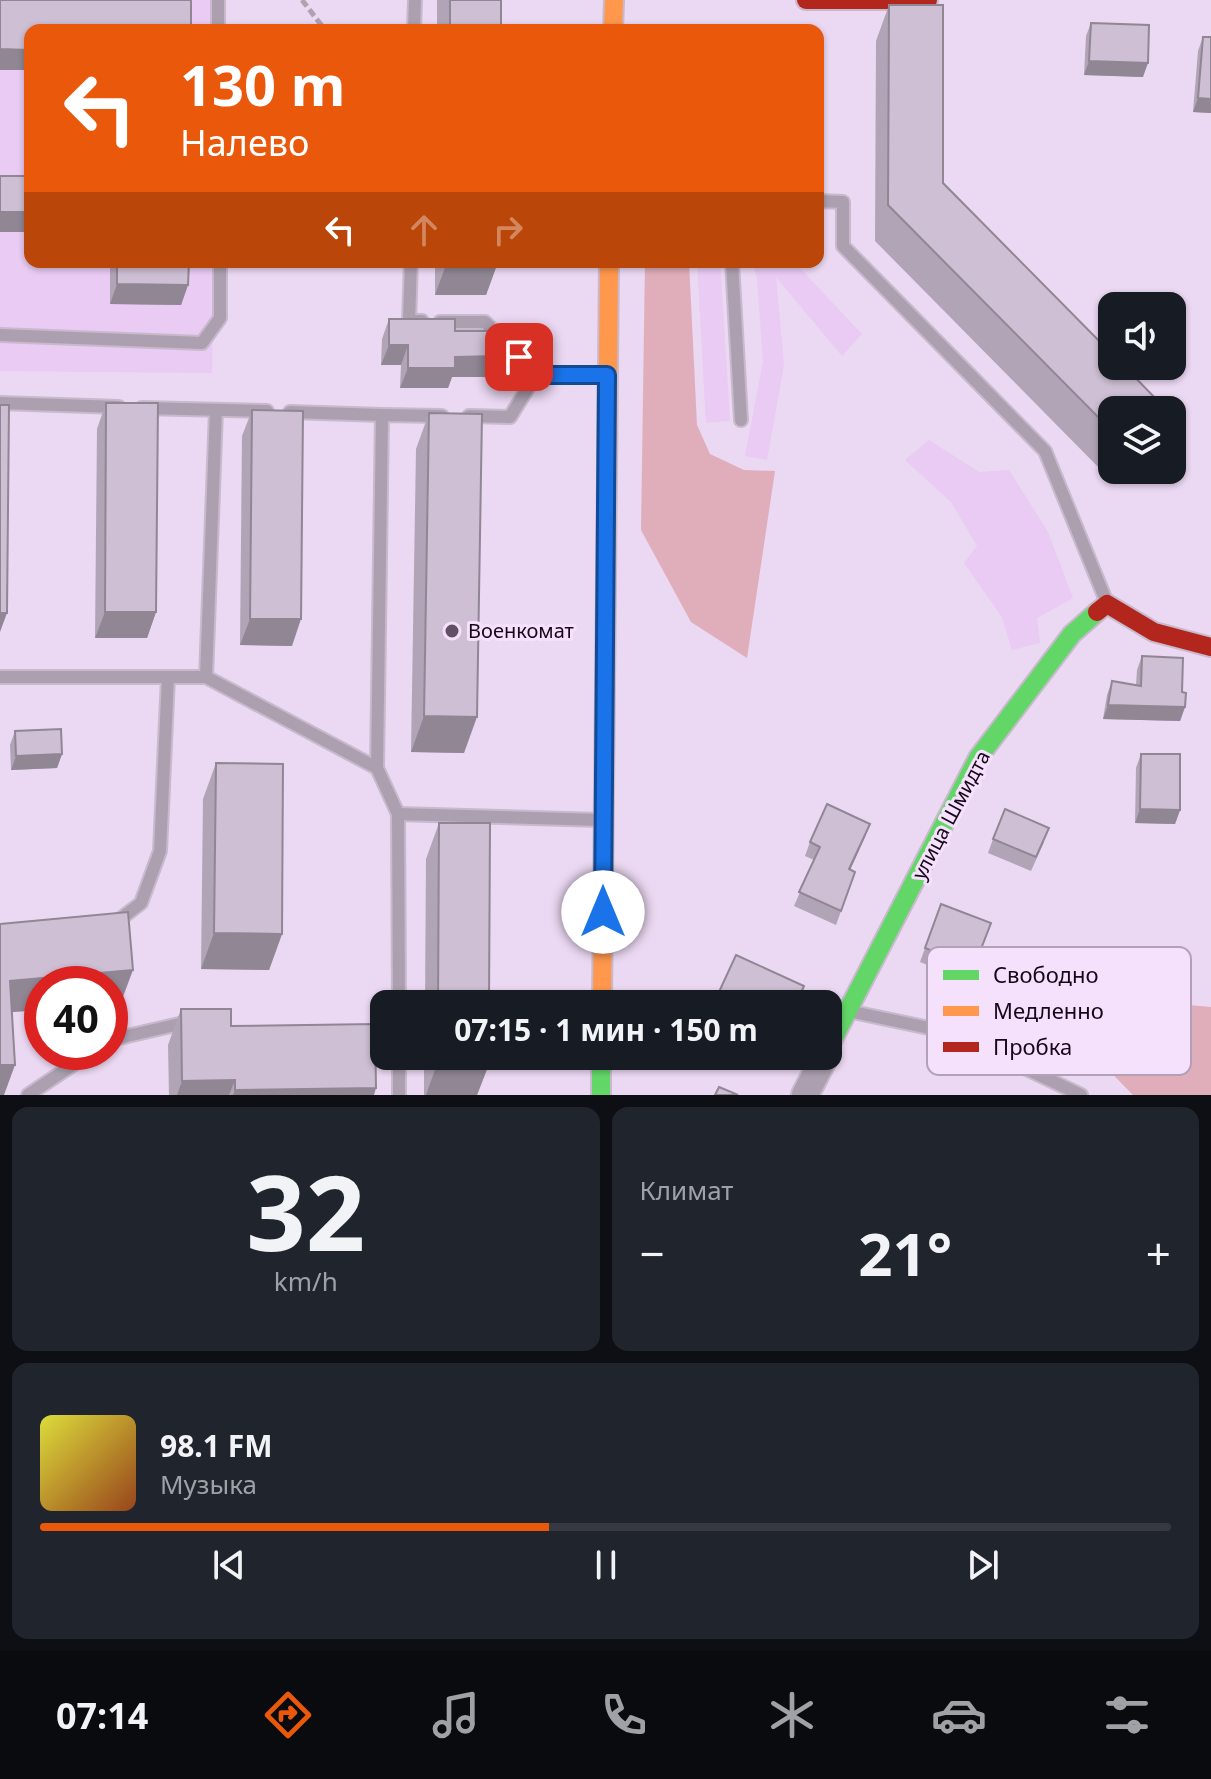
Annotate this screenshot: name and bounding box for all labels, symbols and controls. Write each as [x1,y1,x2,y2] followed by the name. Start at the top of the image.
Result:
[180,46,345,122] text: 130 m
[48,56,152,160] icon: left
[180,118,309,167] text: Налево
[318,208,362,252] icon: left
[402,208,446,252] icon: ahead
[486,208,530,252] icon: right
[1098,292,1186,484] map controls
[1098,292,1186,380] button: sound
[485,323,553,391] pin
[497,335,541,379] icon: arrive
[1098,396,1186,484] button: layers
[468,617,574,644] place label: Военкомат
[443,622,461,640] marker: Военкомат
[905,745,996,884] street label: улица Шмидта
[561,870,645,954] position arrow
[927,947,1191,1075] legend
[993,959,1098,989] text: Свободно
[24,966,128,1070] speed limit sign: 40
[993,995,1104,1025] text: Медленно
[454,1009,758,1050] text: 07:15 · 1 мин · 150 m
[993,1031,1072,1061] text: Пробка
[246,1140,365,1281] text: 32
[640,1172,733,1208] text: Климат
[858,1212,952,1294] text: 21°
[640,1223,665,1283] text: −
[1146,1223,1171,1283] text: +
[274,1263,338,1299] text: km/h
[160,1425,272,1466] text: 98.1 FM
[160,1466,257,1502] text: Музыка
[207,1543,251,1587] icon: previous
[584,1543,628,1587] icon: pause
[961,1543,1005,1587] icon: next
[260,1687,316,1743] icon: directions
[428,1687,484,1743] icon: music
[596,1687,652,1743] icon: phone
[764,1687,820,1743] icon: climate
[931,1687,987,1743] icon: car
[1099,1687,1155,1743] icon: filters
[56,1691,148,1740] text: 07:14

